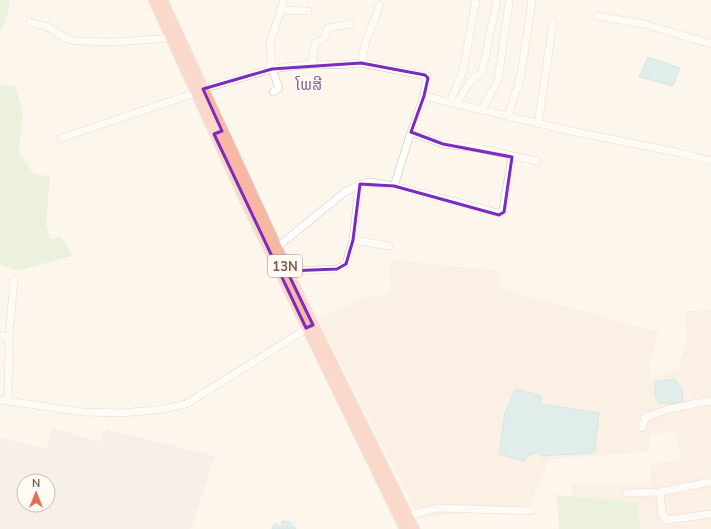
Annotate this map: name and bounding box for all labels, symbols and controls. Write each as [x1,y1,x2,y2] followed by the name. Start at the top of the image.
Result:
[295,74,322,96] district label: ໂພສີ
[268,255,302,277] road number: 13N
[16,473,56,513] north arrow
[32,476,40,491] text: N

